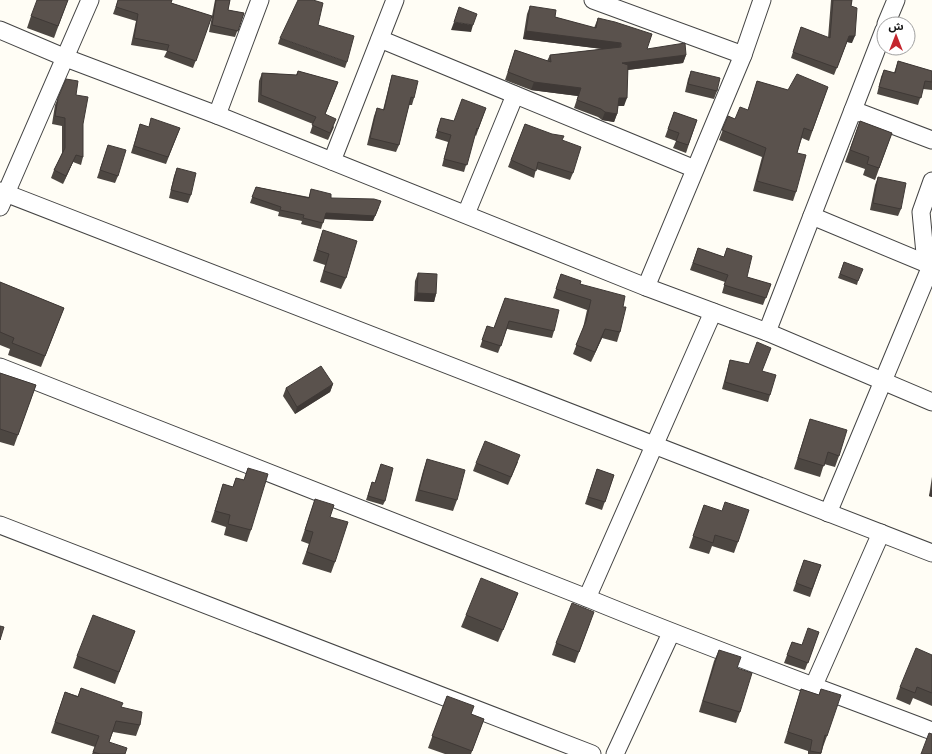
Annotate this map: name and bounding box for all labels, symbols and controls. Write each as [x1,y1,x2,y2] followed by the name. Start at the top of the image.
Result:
[876,16,916,56] north arrow
[888,19,904,33] text: ش

